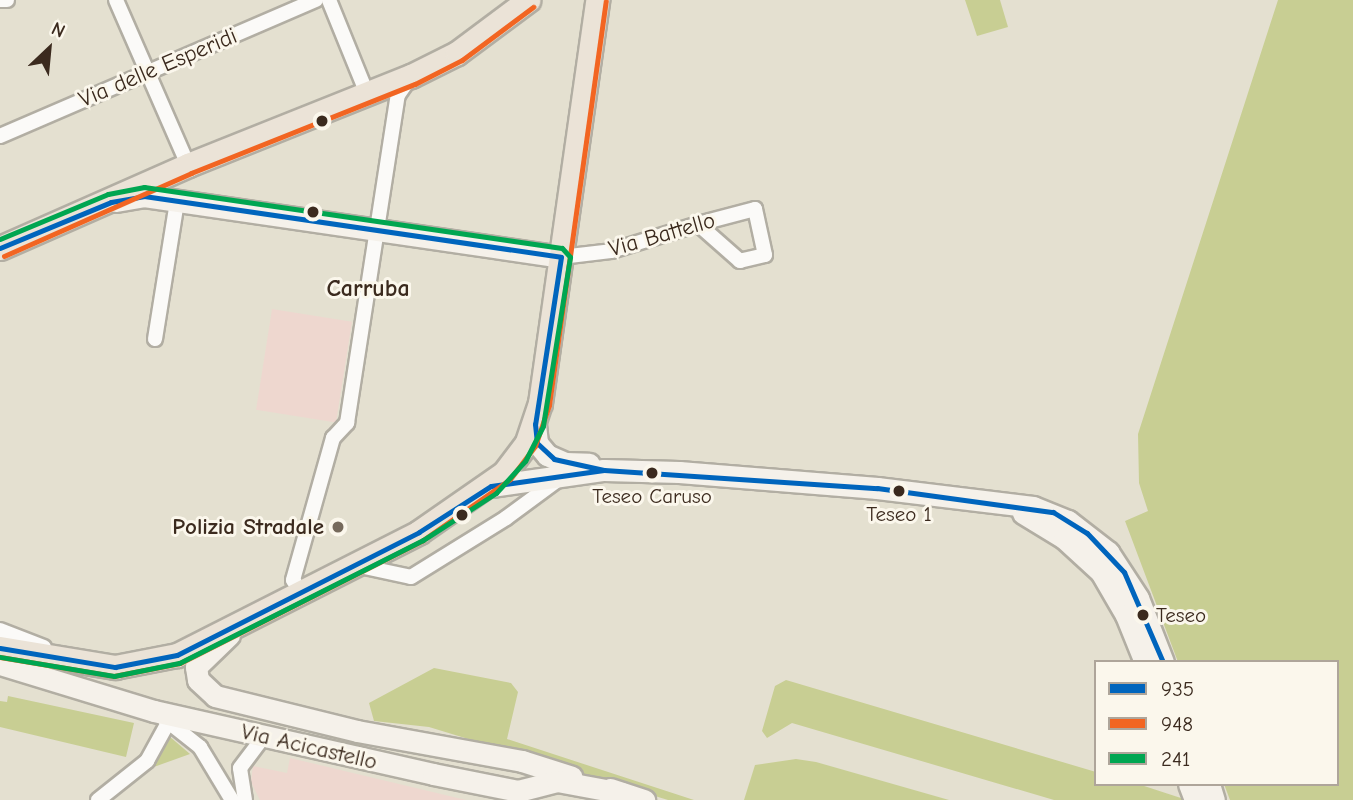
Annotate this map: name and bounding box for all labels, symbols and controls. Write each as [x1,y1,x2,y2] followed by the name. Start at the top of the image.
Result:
[14,14,84,84] north arrow
[48,18,69,43] text: N
[75,22,241,114] street label: Via delle Esperidi
[315,114,329,128] unlabelled marker
[306,205,320,219] unlabelled marker
[606,207,718,263] street label: Via Battello
[326,275,410,303] district label: Carruba
[645,466,659,480] marker: Teseo Caruso
[592,483,712,509] place label: Teseo Caruso
[892,484,906,498] marker: Teseo 1
[866,501,932,527] place label: Teseo 1
[455,508,469,522] unlabelled marker
[172,513,324,541] place label: Polizia Stradale
[330,519,346,535] marker: Polizia Stradale
[1156,602,1206,628] place label: Teseo
[1136,608,1150,622] marker: Teseo
[1094,660,1339,786] legend
[1161,677,1194,701] text: 935
[1161,712,1193,736] text: 948
[238,718,380,776] street label: Via Acicastello
[1161,747,1190,771] text: 241

